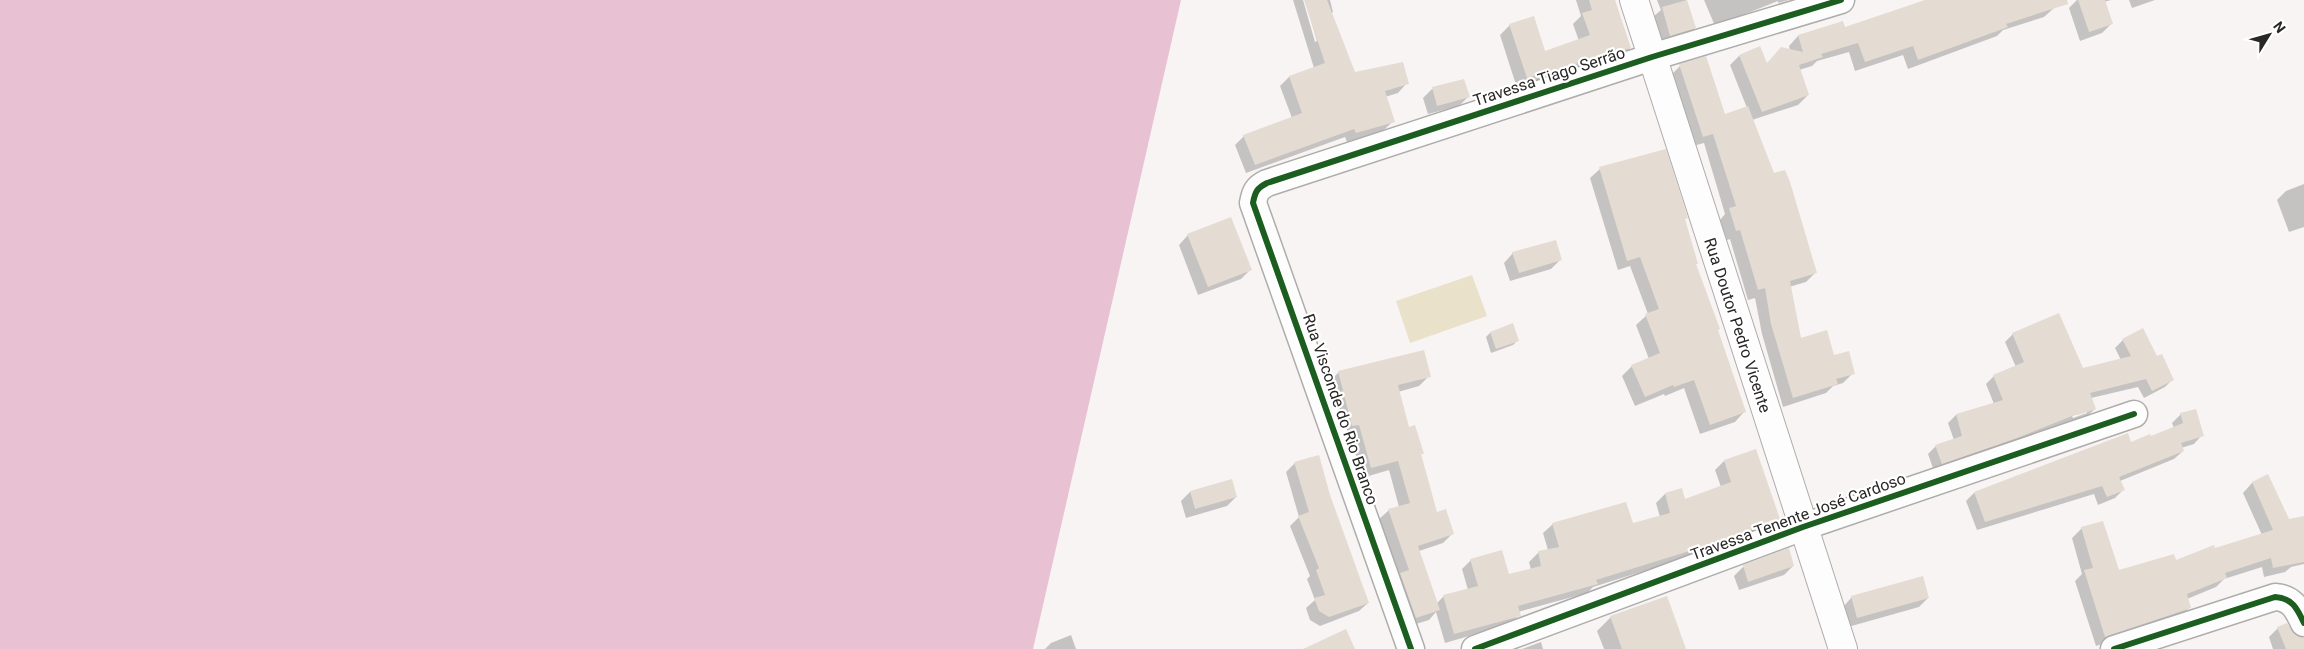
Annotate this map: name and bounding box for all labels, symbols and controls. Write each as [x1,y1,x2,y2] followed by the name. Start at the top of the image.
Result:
[2244,10,2294,60] north arrow
[2270,18,2289,36] text: N
[1471,43,1627,110] street label: Travessa Tiago Serrão
[1700,235,1775,415] street label: Rua Doutor Pedro Vicente
[1299,311,1382,507] street label: Rua Visconde do Rio Branco
[1688,469,1908,564] street label: Travessa Tenente José Cardoso

